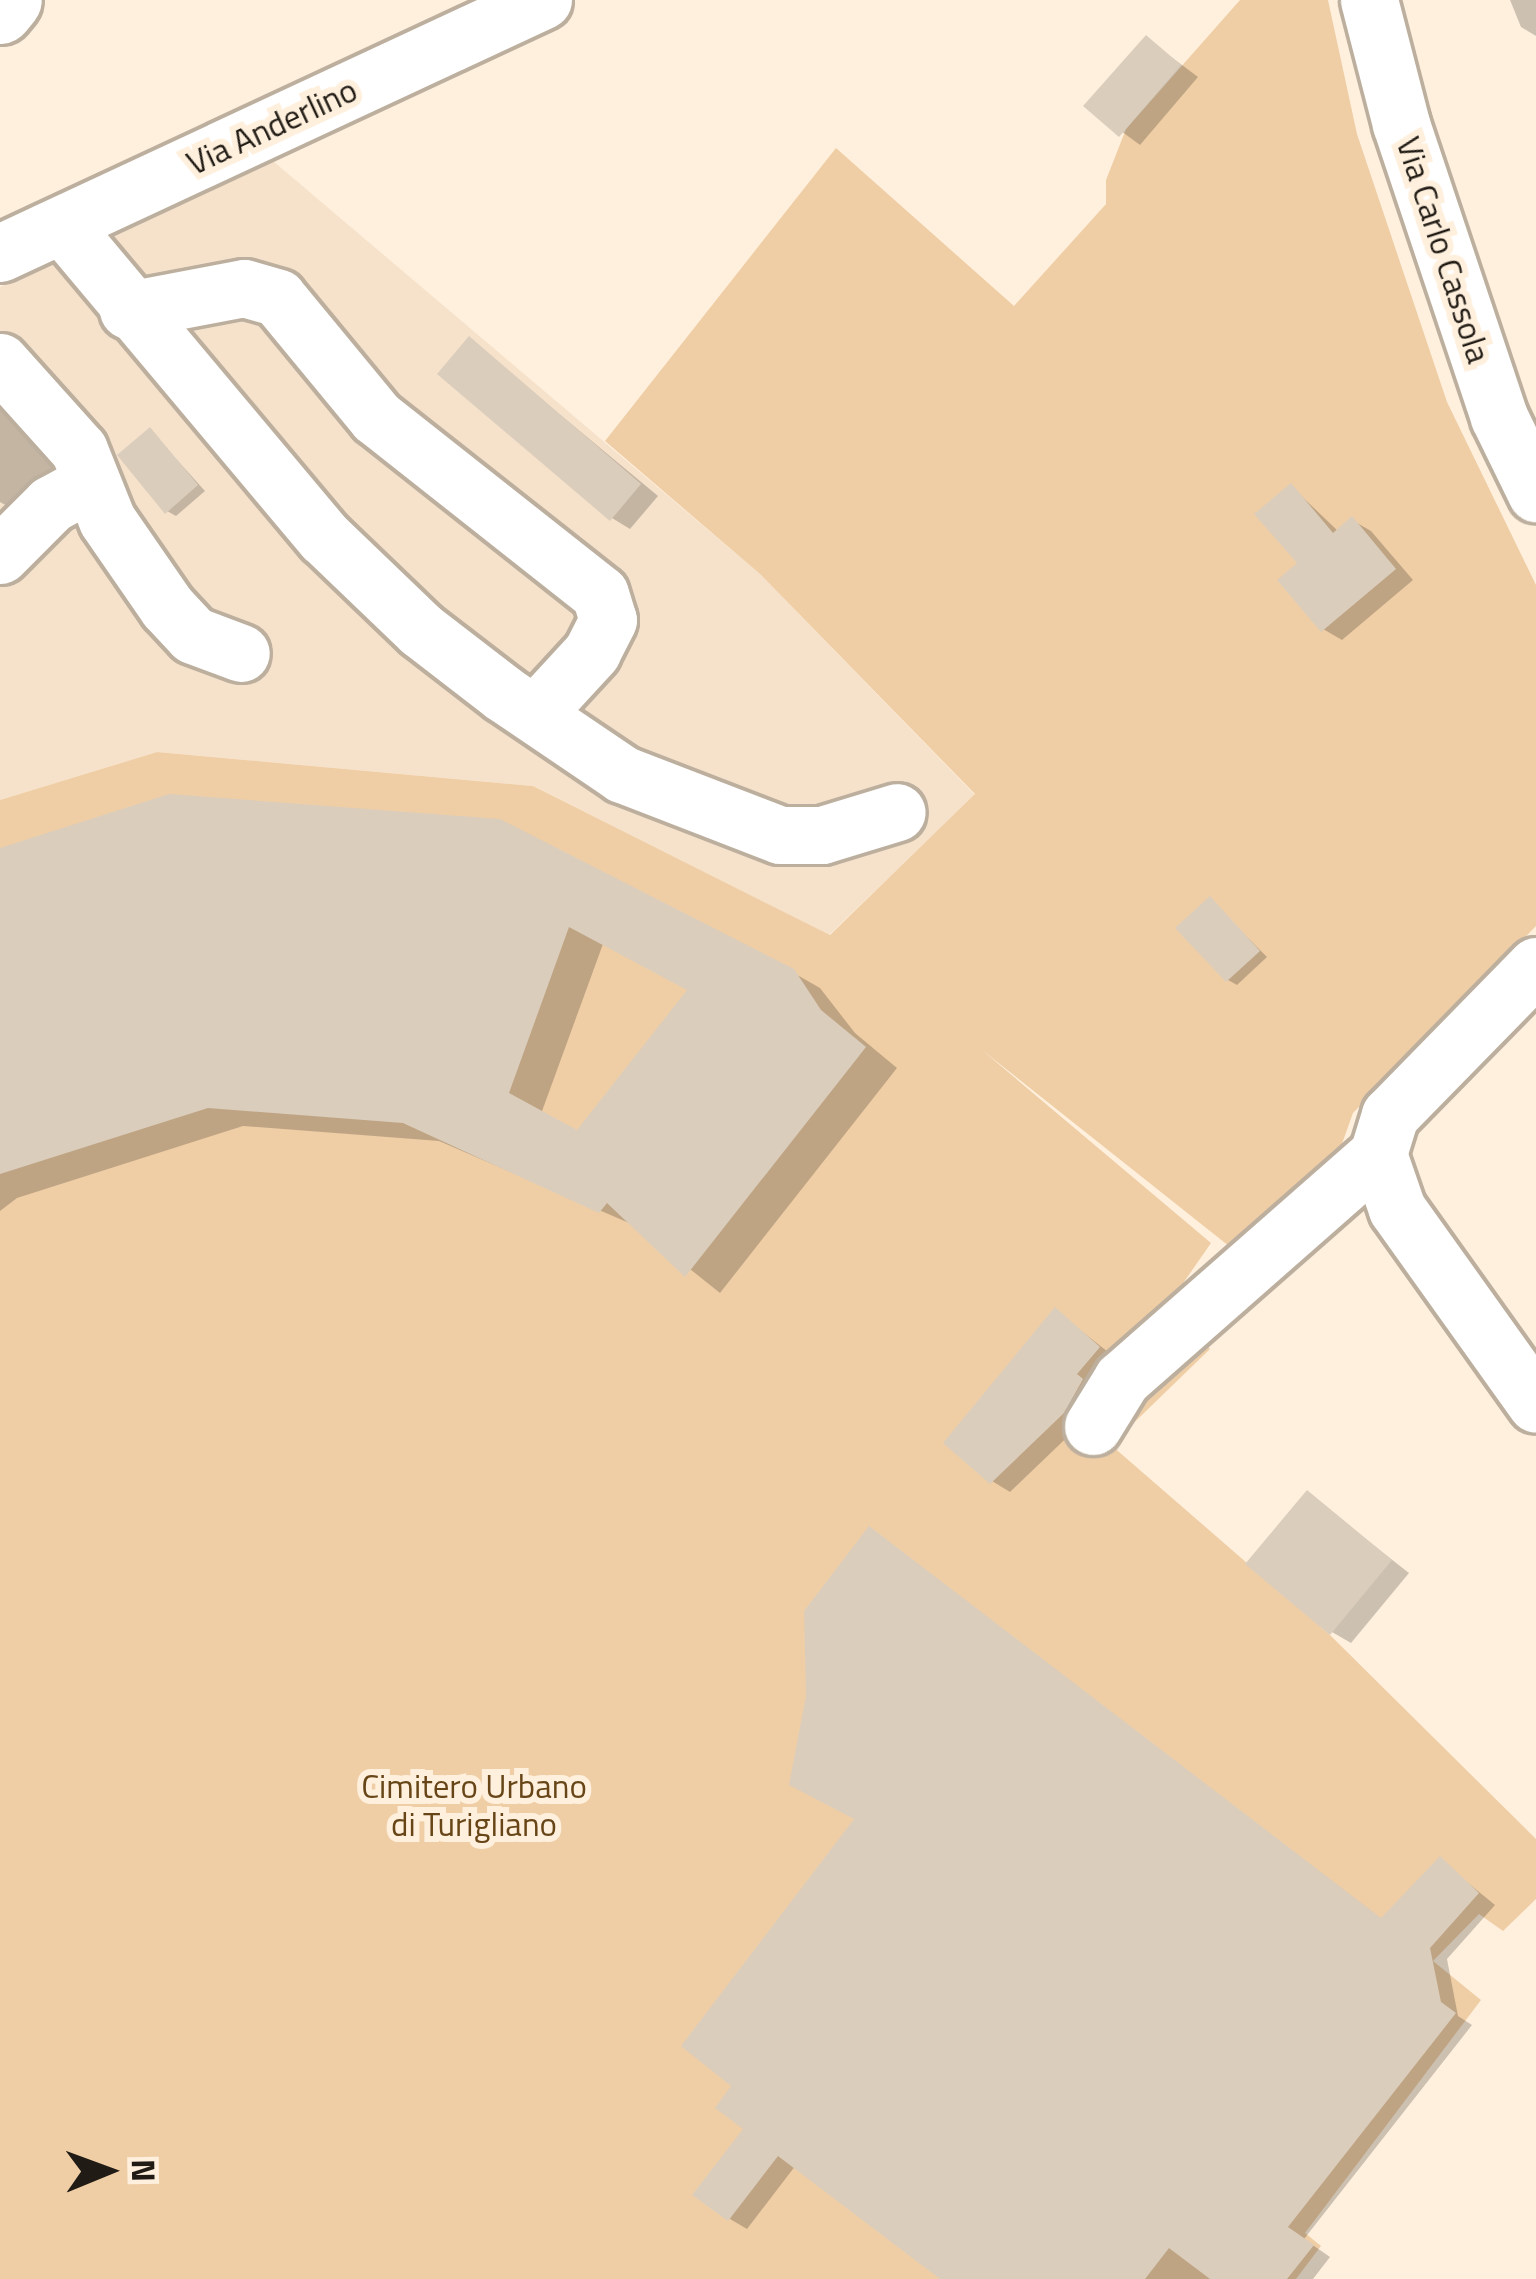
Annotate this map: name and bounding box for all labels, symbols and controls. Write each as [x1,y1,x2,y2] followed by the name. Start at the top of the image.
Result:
[181,70,363,184] street label: Via Anderlino
[1388,132,1498,368] street label: Via Carlo Cassola
[361,1767,587,1845] park label: Cimitero Urbano di Turigliano
[48,2111,168,2231] north arrow
[119,2158,169,2182] text: N

